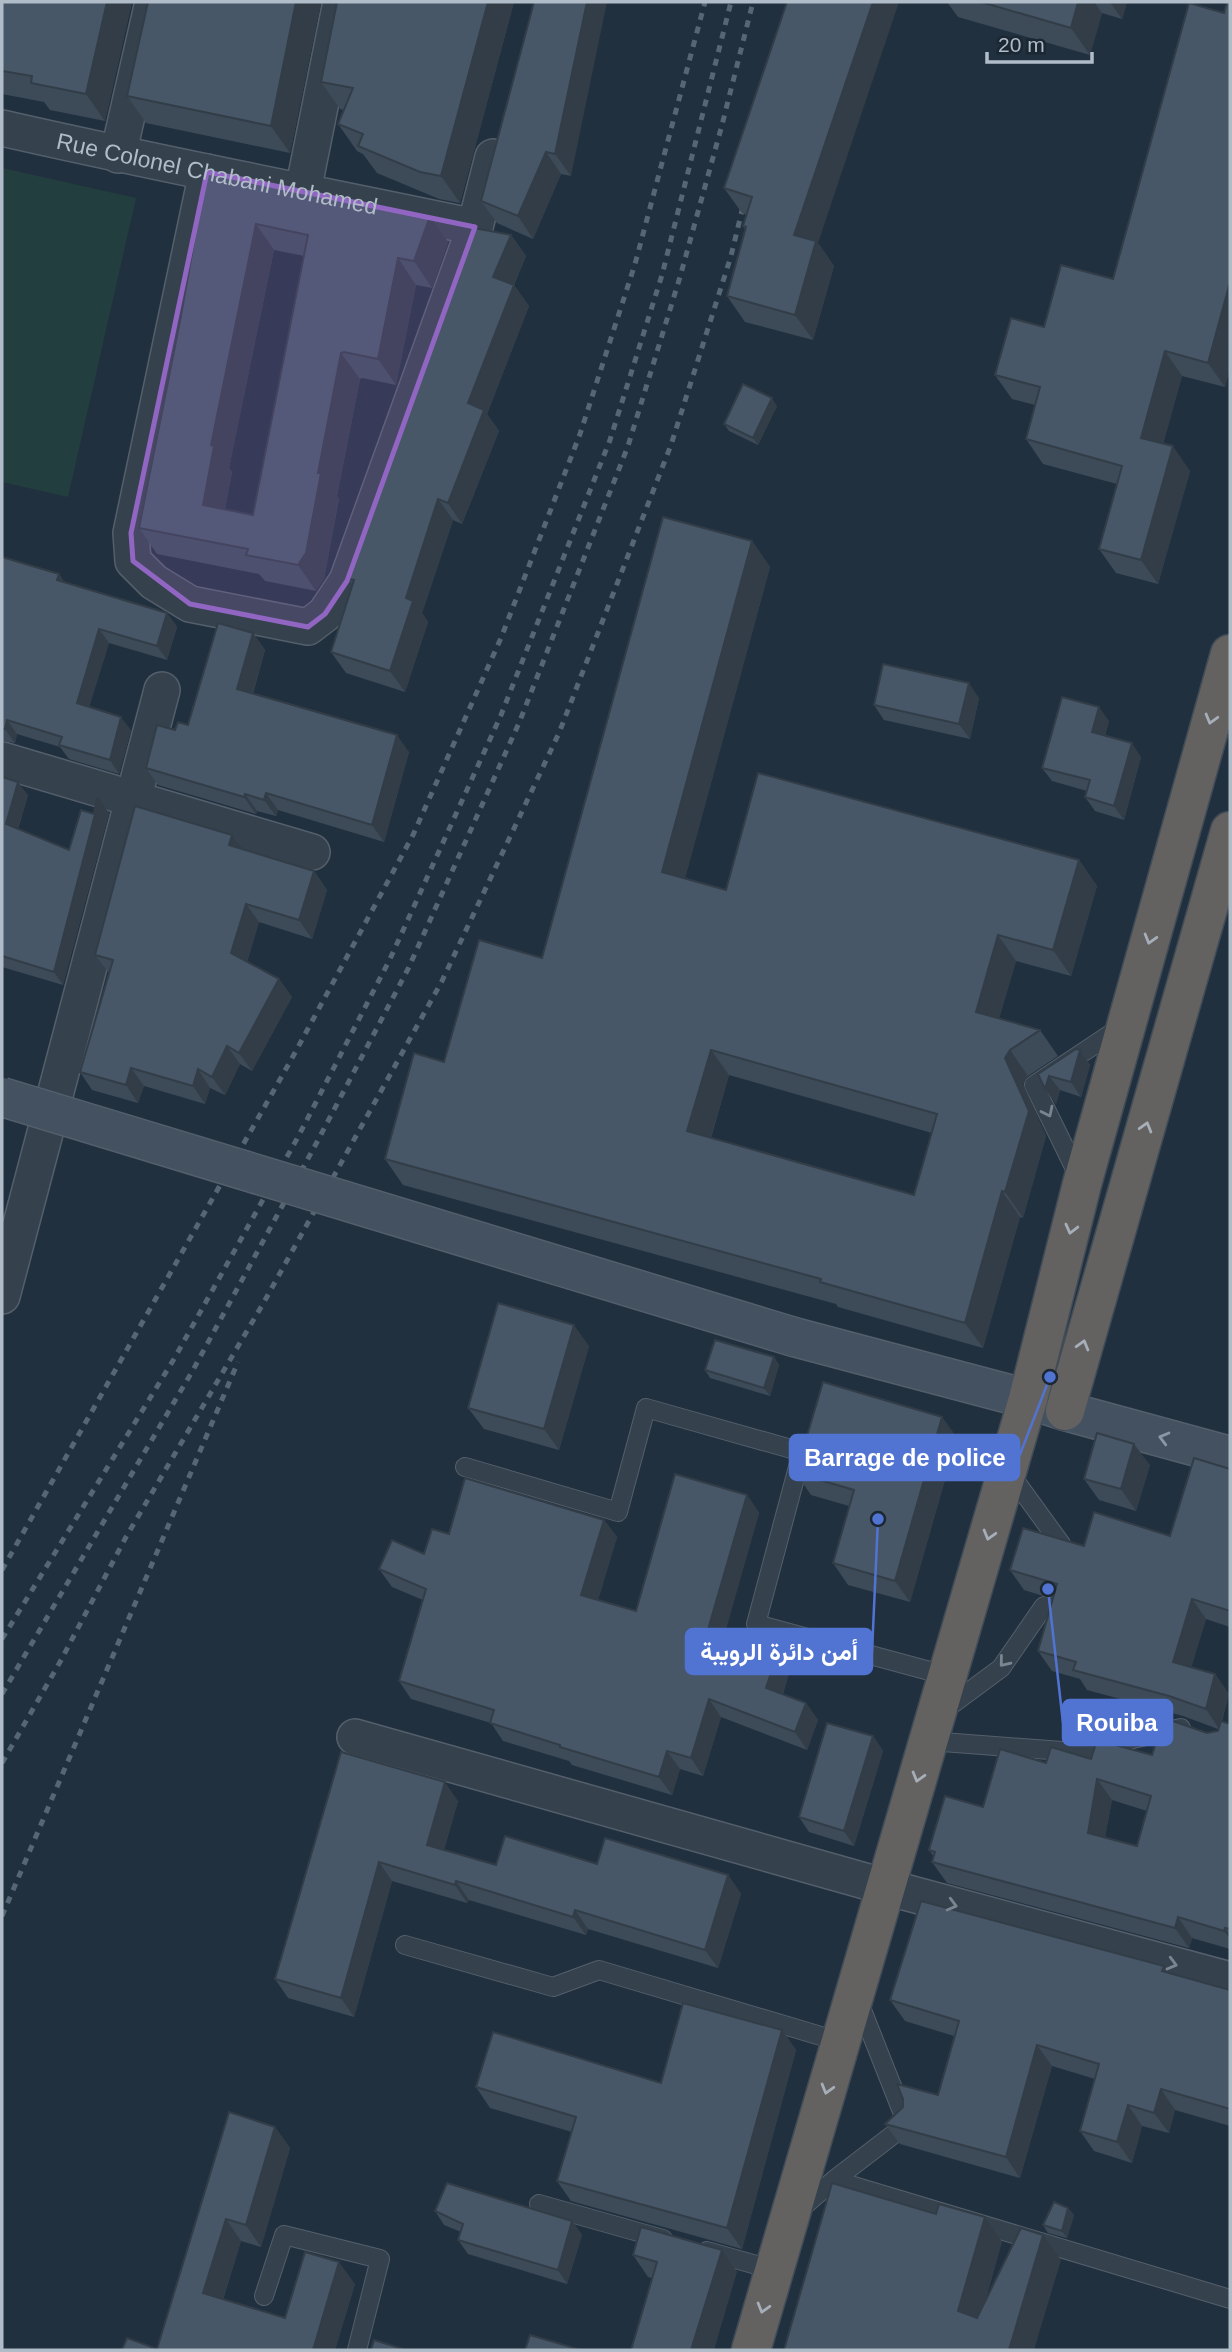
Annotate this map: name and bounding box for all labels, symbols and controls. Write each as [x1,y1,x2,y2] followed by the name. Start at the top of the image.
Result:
[987,21,1092,65] scale bar
[998,33,1045,56] text: 20 m
[54,128,380,220] street label: Rue Colonel Chabani Mohamed
[1205,713,1220,725] one-way arrow
[1144,932,1158,944] one-way arrow
[1039,1105,1053,1117] one-way arrow
[1138,1121,1152,1133] one-way arrow
[1065,1223,1079,1235] one-way arrow
[1075,1340,1090,1352] one-way arrow
[1159,1432,1171,1447] one-way arrow
[790,1435,1019,1480] callout: Barrage de police
[804,1444,1006,1471] text: Barrage de police
[983,1529,997,1541] one-way arrow
[686,1629,872,1674] callout: أمن دائرة الرويبة
[700,1638,858,1667] text: أمن دائرة الرويبة
[999,1654,1012,1666] one-way arrow
[1063,1700,1172,1745] callout: Rouiba
[1076,1709,1158,1736] text: Rouiba
[912,1770,927,1782] one-way arrow
[946,1896,958,1911] one-way arrow
[1166,1956,1178,1970] one-way arrow
[821,2083,836,2095] one-way arrow
[757,2301,772,2313] one-way arrow

